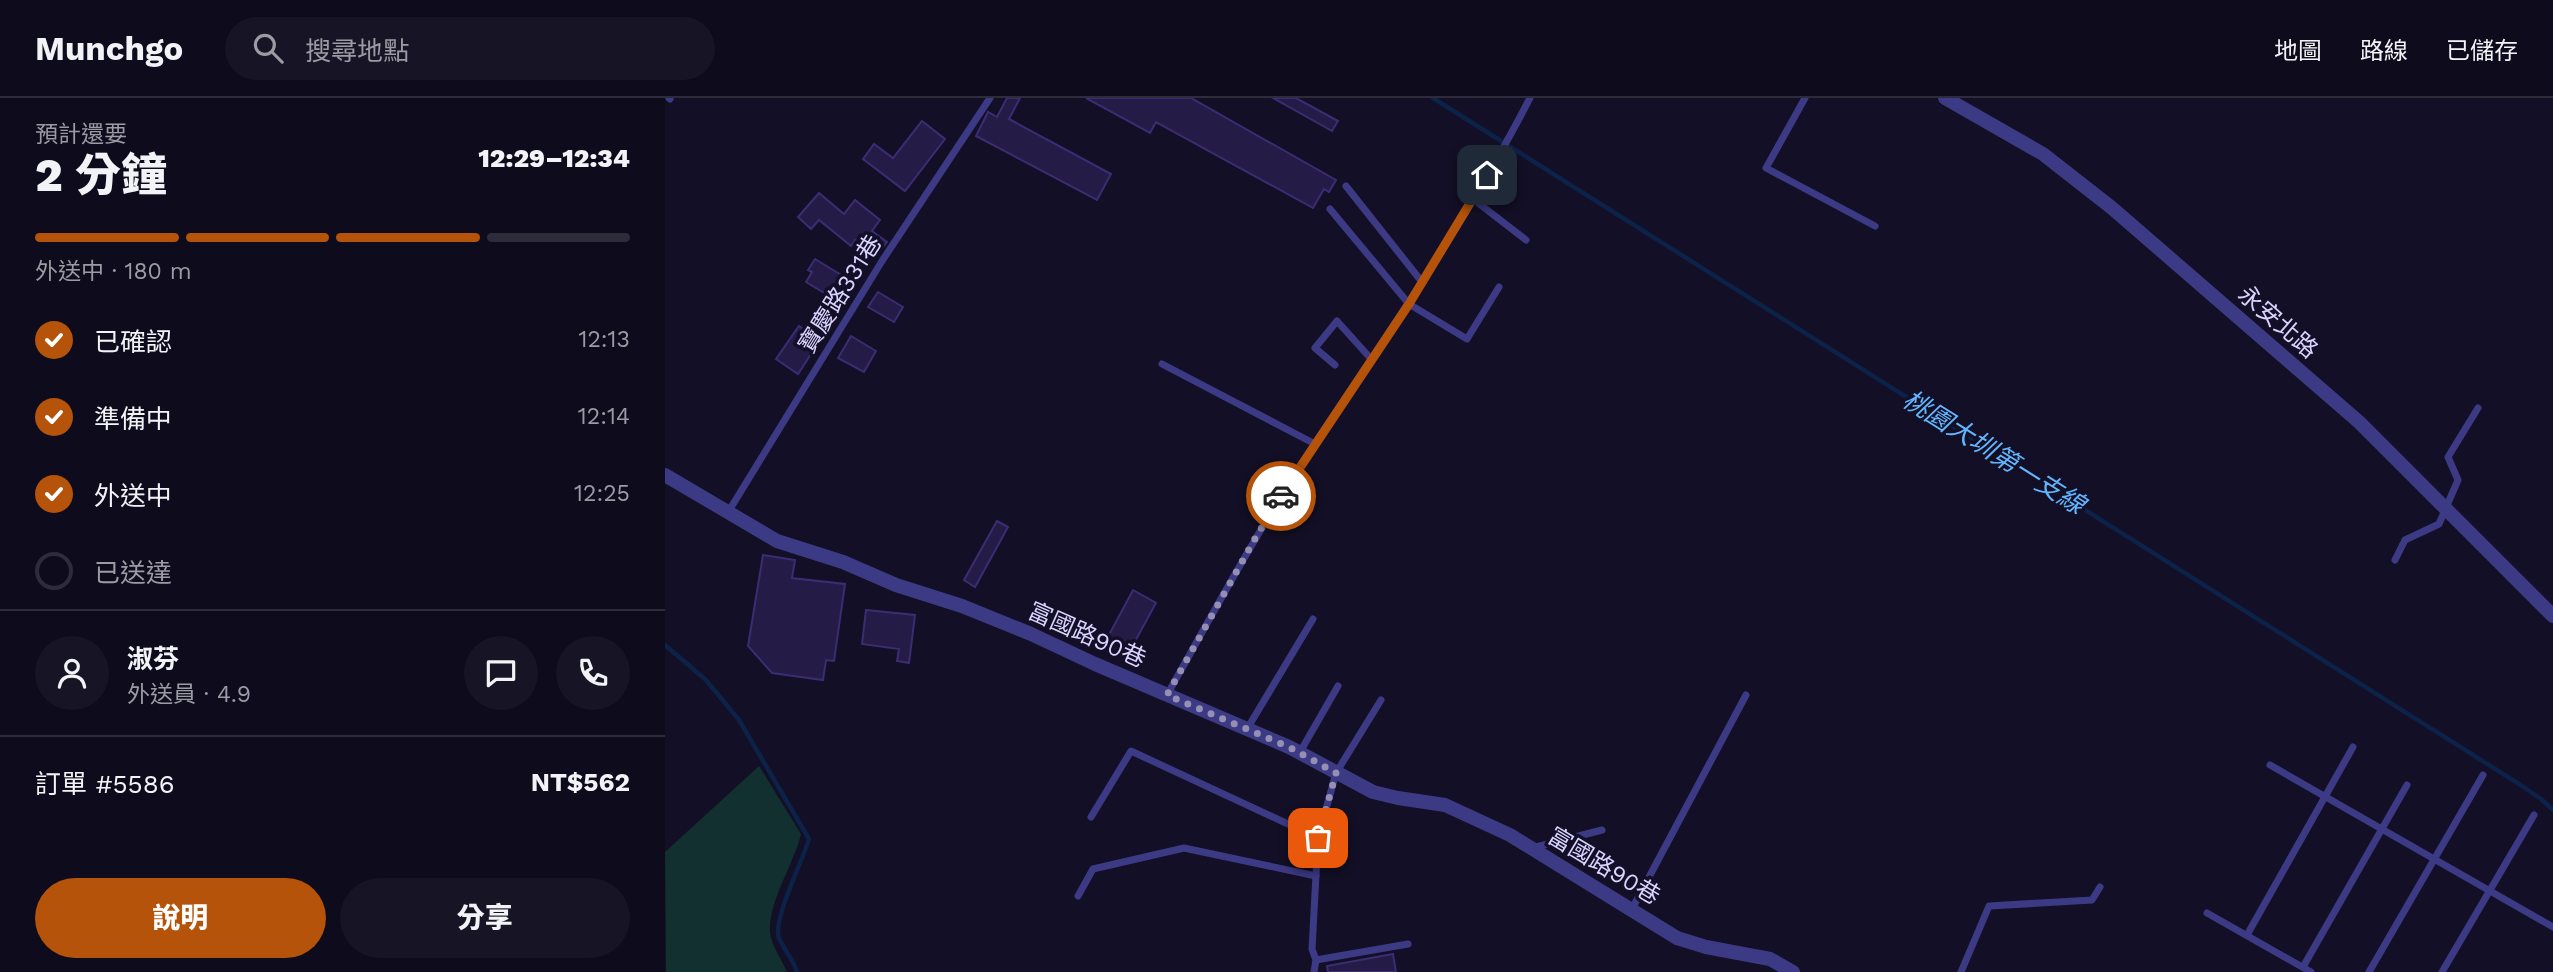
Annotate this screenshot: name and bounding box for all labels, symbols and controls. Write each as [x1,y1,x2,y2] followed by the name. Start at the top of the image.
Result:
[225,17,715,80] search box
[35,29,183,68] text: Munchgo
[249,29,287,67] icon: search
[305,36,409,66] text: 搜尋地點
[2274,37,2322,65] text: 地圖
[2360,37,2408,65] text: 路線
[2446,37,2518,65] text: 已儲存
[35,121,127,148] text: 預計還要
[478,143,630,173] text: 12:29–12:34
[1457,145,1517,205] pin
[35,148,167,202] text: 2 分鐘
[1468,156,1506,194] icon: home
[793,230,887,358] street label: 寶慶路331巷
[35,258,192,285] text: 外送中 · 180 m
[2233,280,2323,364] street label: 永安北路
[35,321,73,359] icon: check
[578,326,630,353] text: 12:13
[94,327,172,357] text: 已確認
[1898,384,2093,521] water label: 桃園大圳第一支線
[35,398,73,436] icon: check
[578,403,630,430] text: 12:14
[94,404,172,434] text: 準備中
[1246,461,1316,531] courier
[35,475,73,513] icon: check
[1262,477,1300,515] icon: car
[574,480,630,507] text: 12:25
[94,481,172,511] text: 外送中
[94,558,172,588] text: 已送達
[1024,597,1150,673] street label: 富國路90巷
[35,636,109,710] button: person
[464,636,538,710] button: chat
[556,636,630,710] button: phone
[127,644,179,674] text: 淑芬
[127,681,251,708] text: 外送員 · 4.9
[531,767,630,797] text: NT$562
[35,769,175,799] text: 訂單 #5586
[1288,808,1348,868] pin
[1299,819,1337,857] icon: bag
[1543,822,1665,910] street label: 富國路90巷
[35,878,326,958] button: 說明
[340,878,630,958] button: 分享

